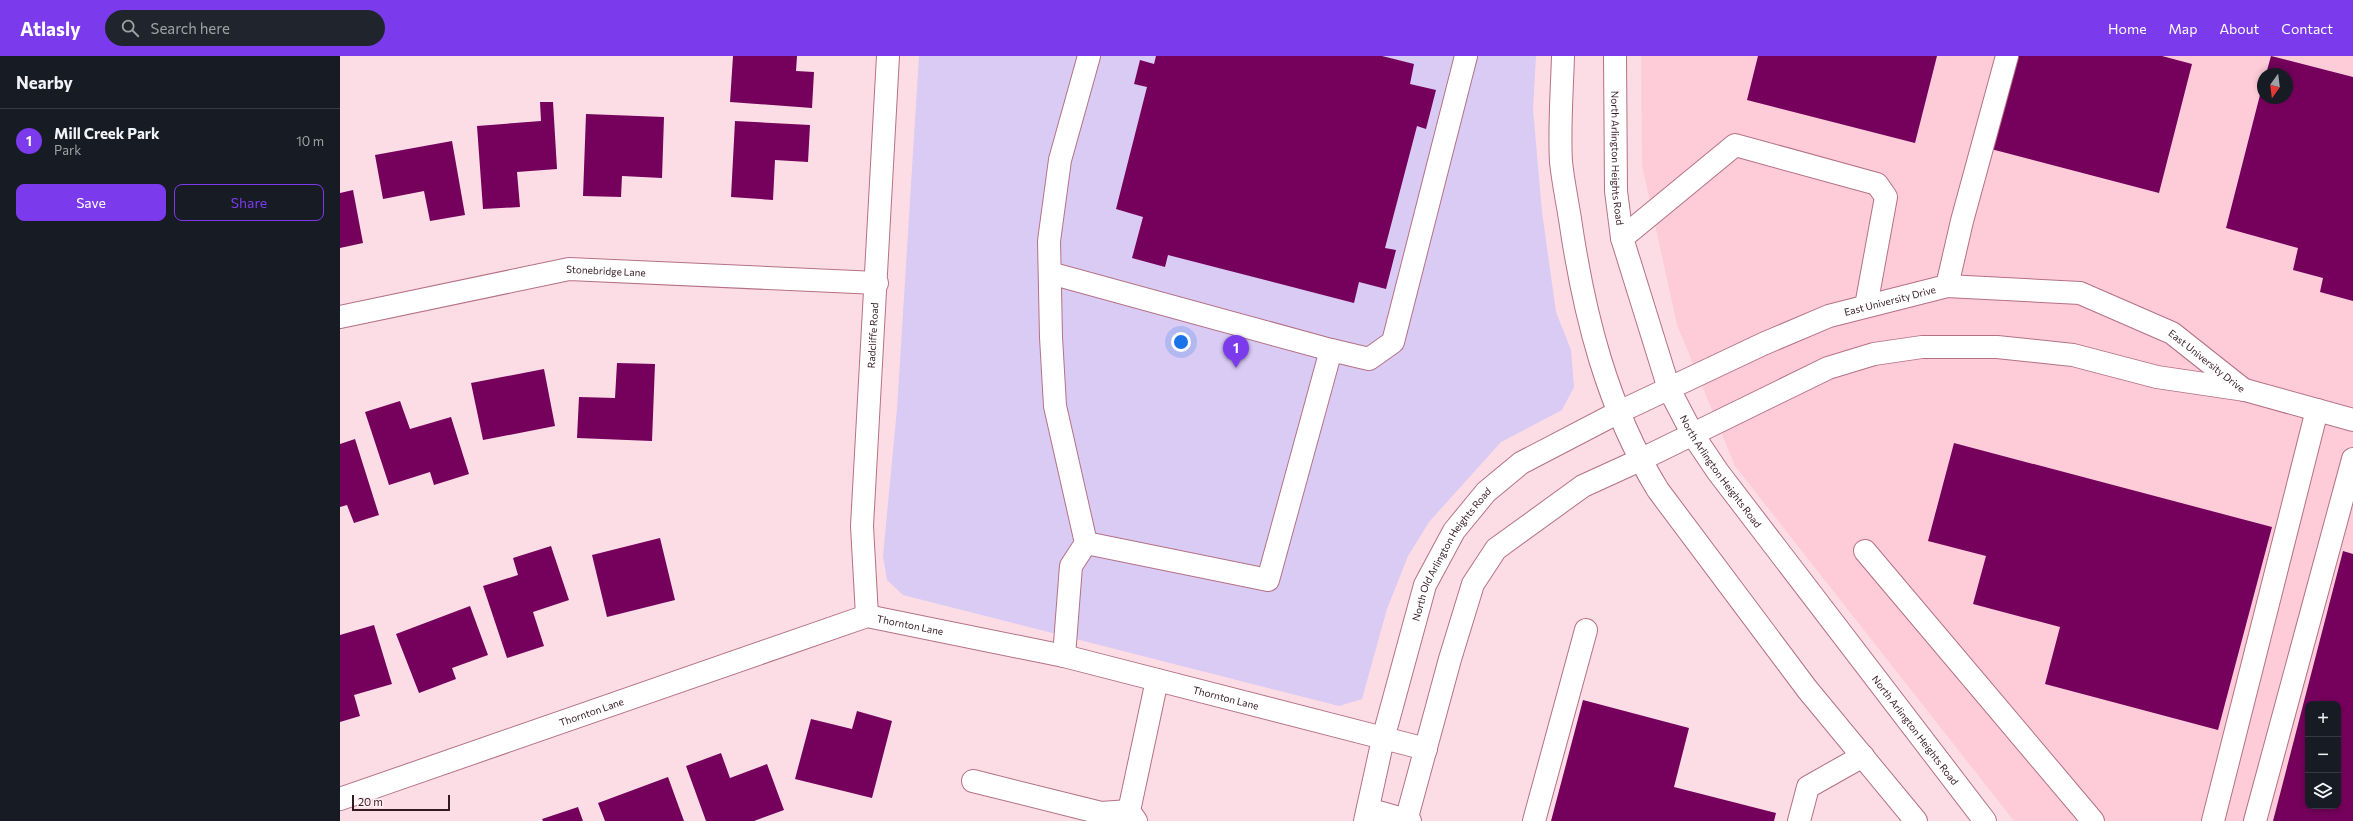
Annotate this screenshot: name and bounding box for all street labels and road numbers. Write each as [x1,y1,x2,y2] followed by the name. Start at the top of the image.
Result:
[1609,91,1626,226] street label: North Arlington Heights Road
[566,263,646,278] street label: Stonebridge Lane
[1843,283,1937,318] street label: East University Drive
[865,302,880,369] street label: Radcliffe Road
[2166,327,2247,395] street label: East University Drive
[1678,413,1764,530] street label: North Arlington Heights Road
[1409,485,1493,622] street label: North Old Arlington Heights Road
[876,612,945,637] street label: Thornton Lane
[1870,673,1961,787] street label: North Arlington Heights Road
[1192,683,1260,712] street label: Thornton Lane
[557,695,625,728] street label: Thornton Lane

